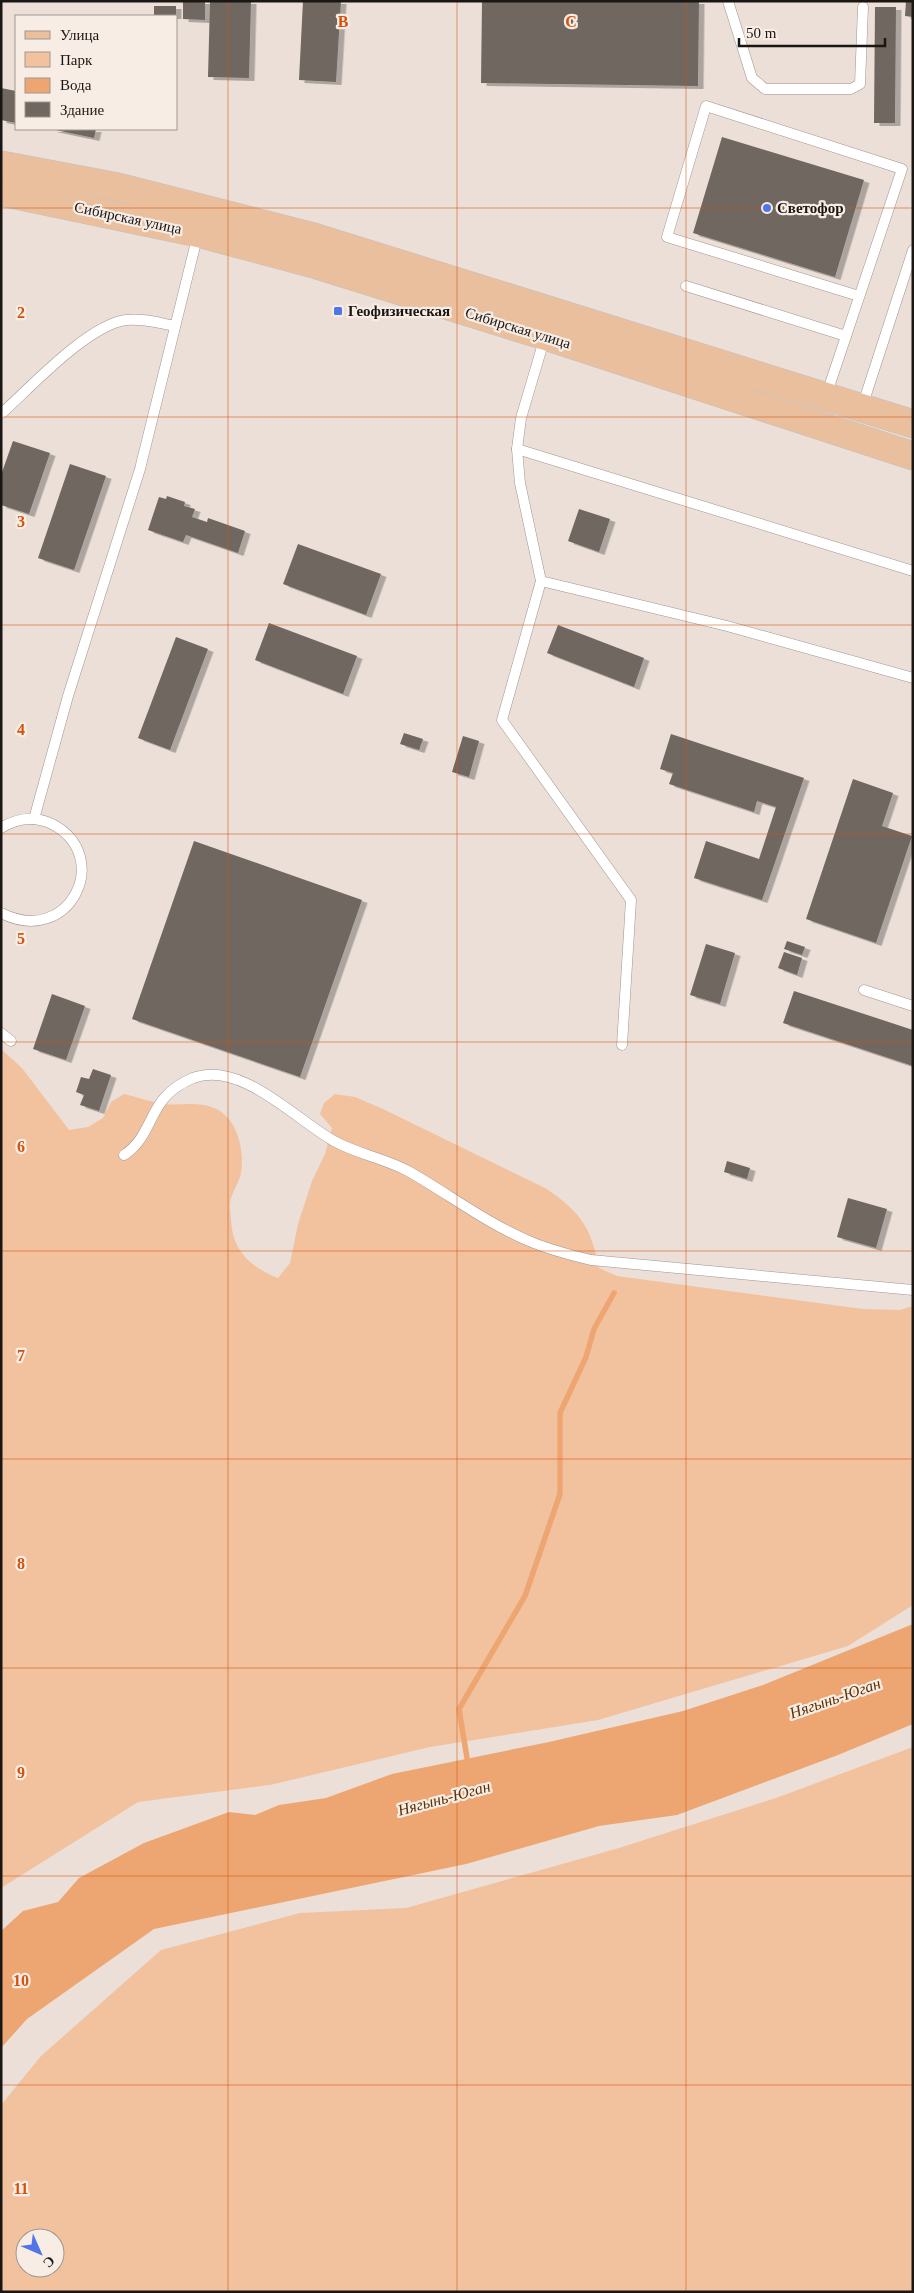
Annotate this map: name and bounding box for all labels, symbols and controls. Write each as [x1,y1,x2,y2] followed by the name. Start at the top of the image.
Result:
[338,13,349,30] text: B
[565,13,577,30] text: C
[15,15,178,130] legend
[739,15,885,47] scale bar
[746,25,777,41] text: 50 m
[60,27,99,43] text: Улица
[60,52,93,68] text: Парк
[60,77,92,93] text: Вода
[60,102,104,118] text: Здание
[73,199,183,237] street label: Сибирская улица
[777,200,843,216] place label: Светофор
[761,202,773,214] marker: Светофор
[348,303,450,319] place label: Геофизическая
[17,304,25,321] text: 2
[463,304,573,352] street label: Сибирская улица
[332,305,344,317] marker: Геофизическая
[17,513,25,530] text: 3
[17,721,25,738] text: 4
[17,930,25,947] text: 5
[17,1138,25,1155] text: 6
[17,1347,25,1364] text: 7
[17,1555,25,1572] text: 8
[786,1674,883,1722] water label: Нягынь-Юган
[17,1764,25,1781] text: 9
[395,1777,492,1819] water label: Нягынь-Юган
[13,1972,29,1989] text: 10
[13,2180,29,2197] text: 11
[15,2228,65,2278] north arrow
[40,2253,58,2271] text: С

